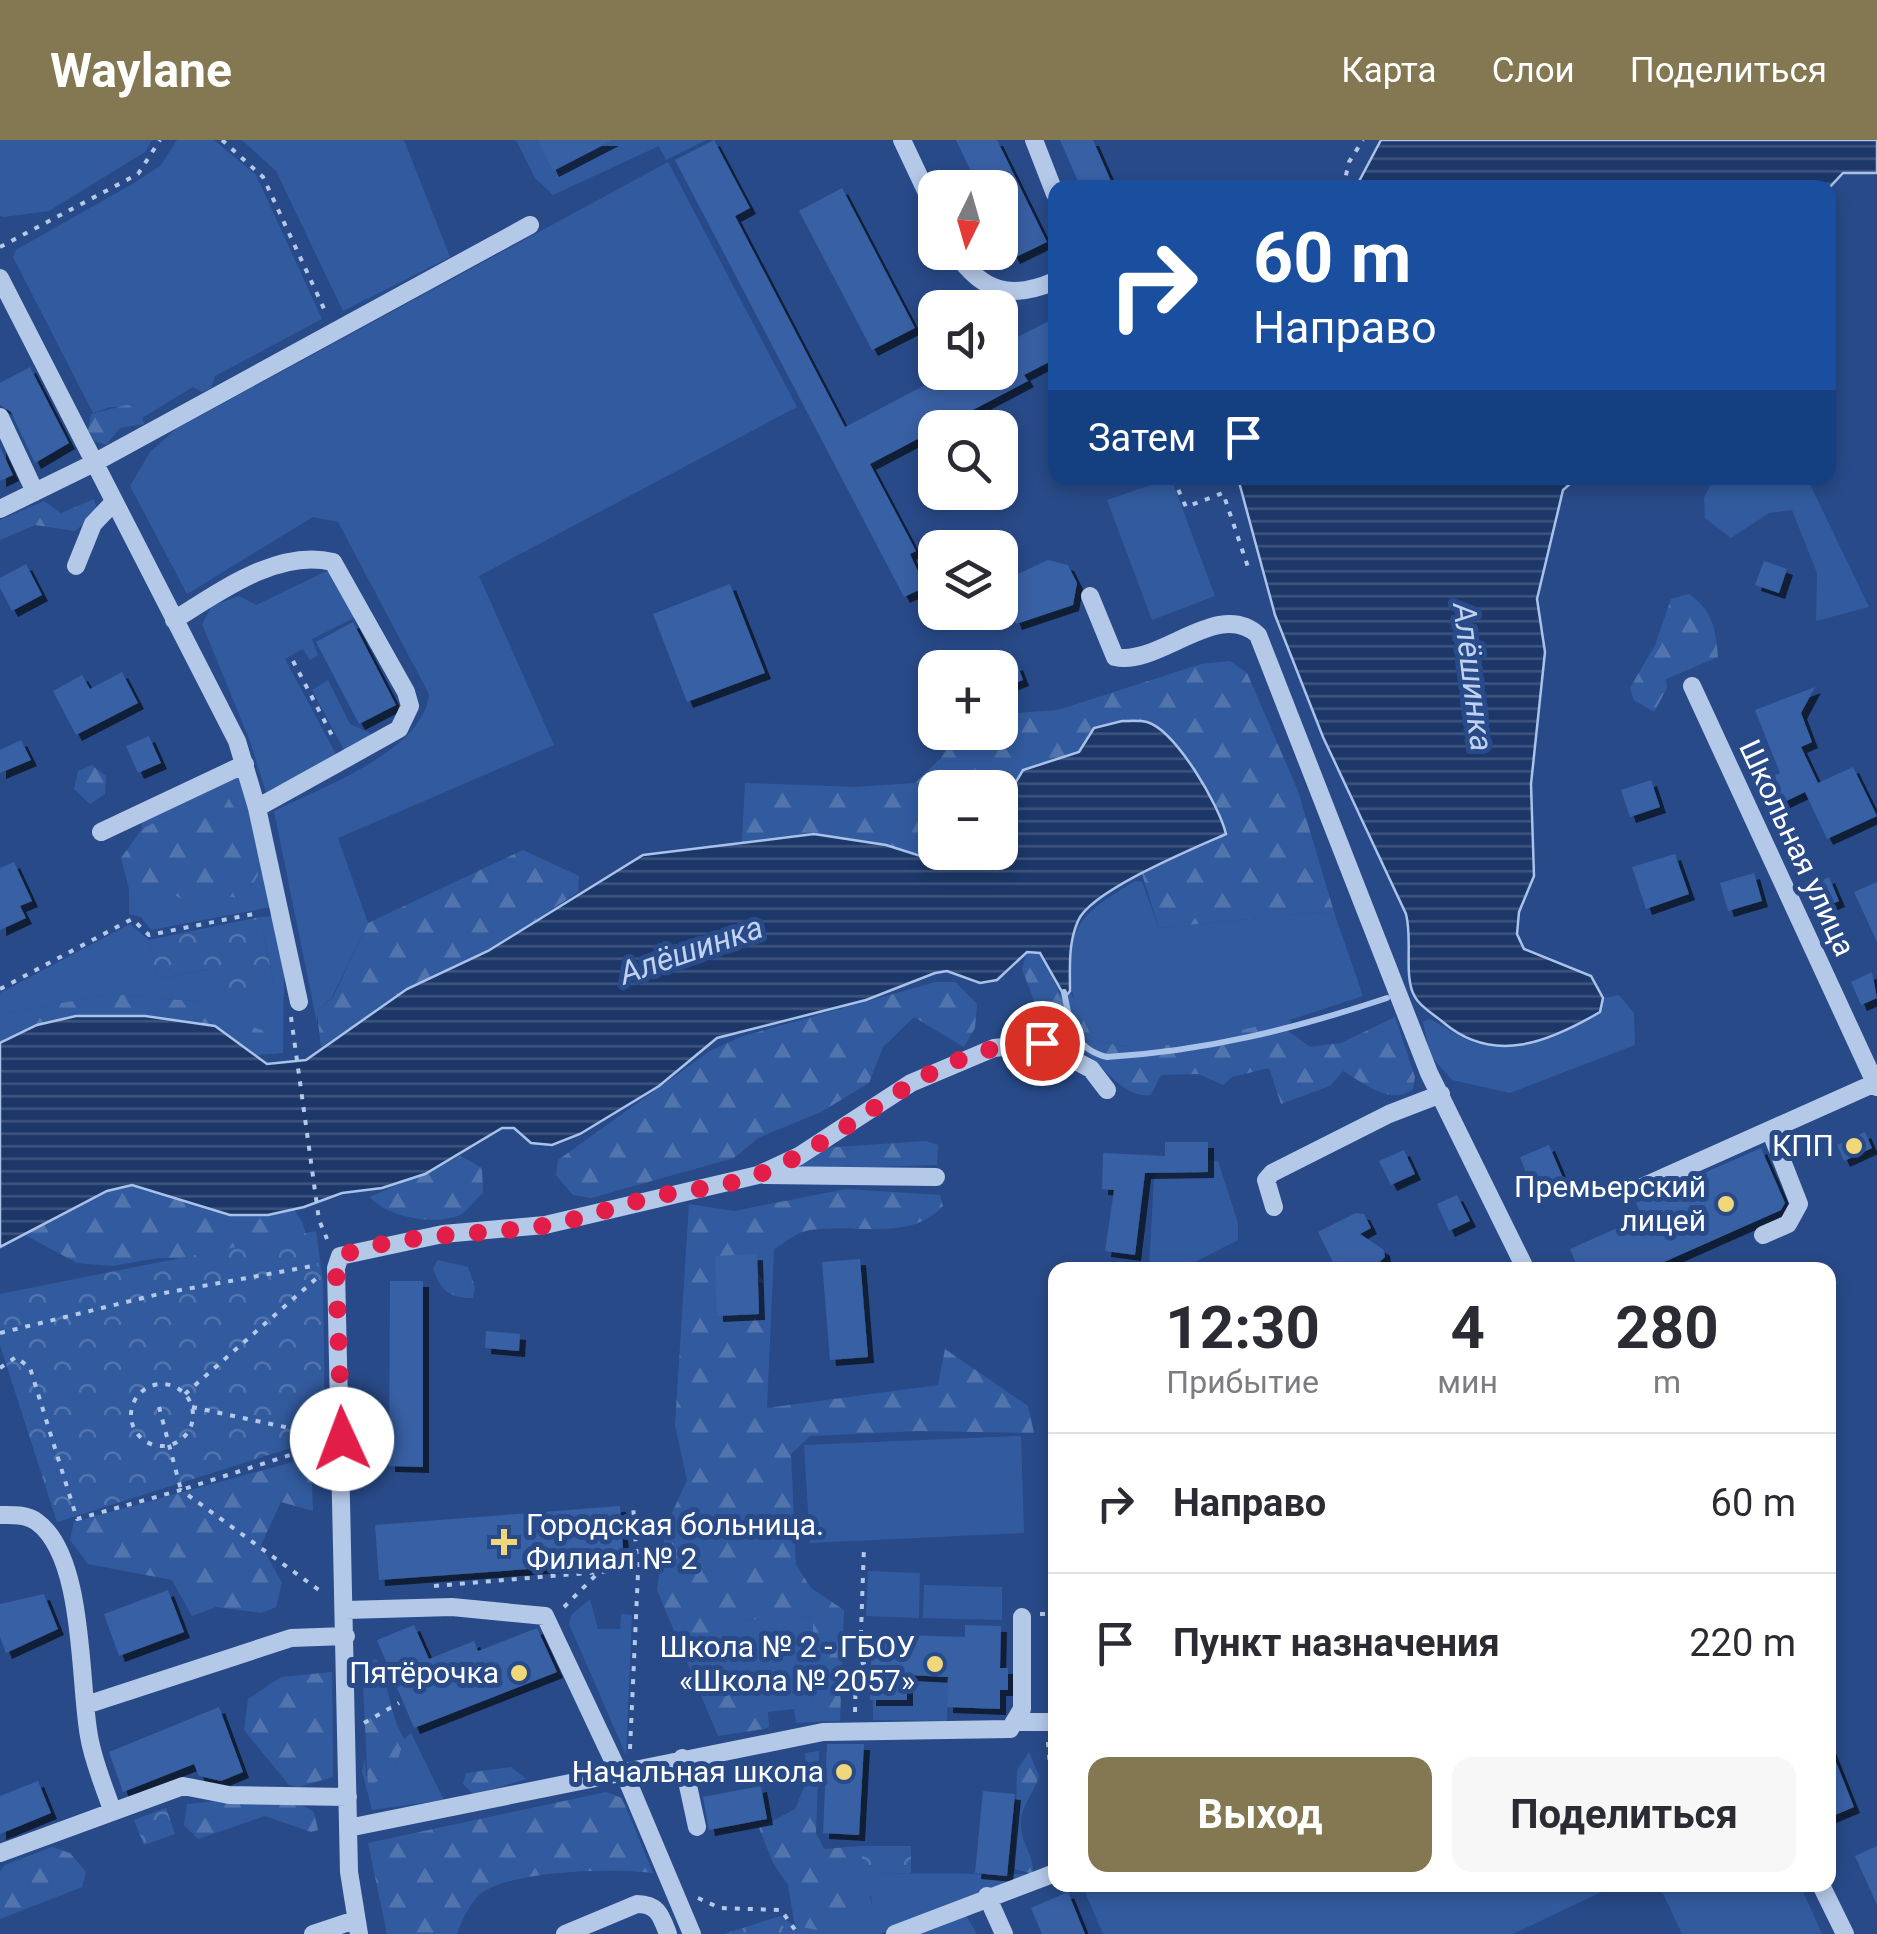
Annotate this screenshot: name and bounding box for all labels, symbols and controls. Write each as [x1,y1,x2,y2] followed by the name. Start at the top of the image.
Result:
[50,42,232,99] text: Waylane
[1341,50,1437,91] text: Карта
[1492,50,1575,91] text: Слои
[1630,50,1827,91] text: Поделиться
[918,170,1018,270] north arrow
[918,170,1018,870] map controls
[1253,217,1411,299] text: 60 m
[1088,220,1218,350] icon: right
[918,290,1018,390] button: sound
[1253,301,1437,354] text: Направо
[918,410,1018,510] button: search
[1216,410,1271,465] icon: arrive
[1088,416,1196,460] text: Затем
[918,530,1018,630] button: layers
[1445,598,1501,754] water label: Алёшинка
[918,650,1018,750] button: +
[1732,734,1863,961] street label: Школьная улица
[918,770,1018,870] button: −
[612,908,768,993] water label: Алёшинка
[1000,1001,1085,1086] pin
[1015,1016,1070,1071] icon: arrive
[1772,1128,1834,1163] place label: КПП
[1843,1135,1865,1157] marker: КПП
[1514,1169,1706,1238] place label: Премьерский лицей
[1715,1193,1737,1215] marker: Премьерский лицей
[1165,1292,1320,1363] text: 12:30
[1450,1292,1485,1363] text: 4
[1615,1292,1719,1363] text: 280
[1166,1363,1319,1401] text: Прибытие
[1437,1363,1498,1401] text: мин
[1653,1363,1681,1401] text: m
[290,1387,394,1491] position arrow
[1088,1476,1143,1531] icon: right
[1173,1481,1326,1525] text: Направо
[1711,1481,1796,1525] text: 60 m
[526,1507,824,1576] place label: Городская больница. Филиал № 2
[491,1529,517,1555] marker: Городская больница. Филиал № 2
[1088,1616,1143,1671] icon: arrive
[1173,1621,1500,1665] text: Пункт назначения
[1689,1621,1796,1665] text: 220 m
[659,1629,915,1698] place label: Школа № 2 - ГБОУ «Школа № 2057»
[924,1653,946,1675] marker: Школа № 2 - ГБОУ «Школа № 2057»
[349,1655,499,1690] place label: Пятёрочка
[508,1662,530,1684] marker: Пятёрочка
[572,1754,824,1789] place label: Начальная школа
[1088,1757,1432,1872] button: Выход
[1452,1757,1796,1872] button: Поделиться
[833,1761,855,1783] marker: Начальная школа

